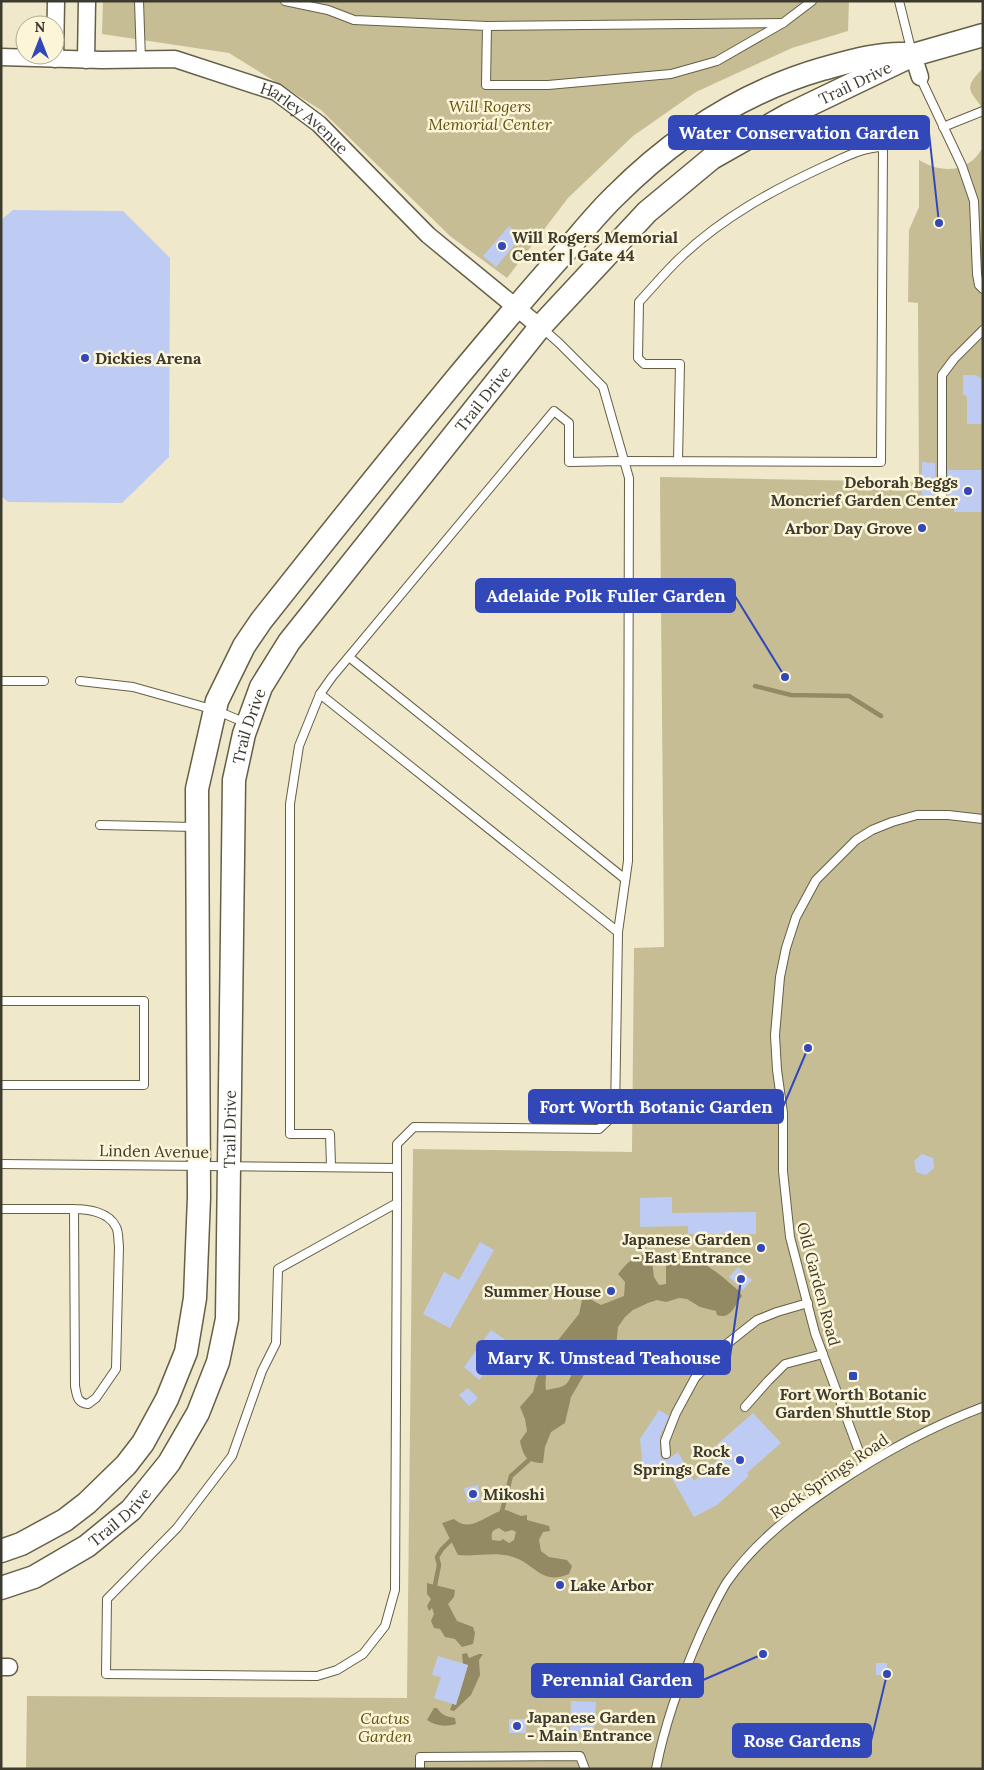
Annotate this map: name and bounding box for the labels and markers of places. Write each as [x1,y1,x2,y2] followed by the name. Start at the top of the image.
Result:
[669,116,929,149] callout: Water Conservation Garden
[512,227,678,265] place label: Will Rogers Memorial Center | Gate 44
[496,240,508,252] marker: Will Rogers Memorial Center | Gate 44
[95,348,202,368] place label: Dickies Arena
[79,352,91,364] marker: Dickies Arena
[770,472,958,510] place label: Deborah Beggs Moncrief Garden Center
[962,485,974,497] marker: Deborah Beggs Moncrief Garden Center
[785,518,912,538] place label: Arbor Day Grove
[916,522,928,534] marker: Arbor Day Grove
[476,579,735,612] callout: Adelaide Polk Fuller Garden
[529,1090,783,1123] callout: Fort Worth Botanic Garden
[622,1229,751,1267] place label: Japanese Garden - East Entrance
[755,1242,767,1254] marker: Japanese Garden - East Entrance
[484,1281,601,1301] place label: Summer House
[605,1285,617,1297] marker: Summer House
[477,1341,730,1374] callout: Mary K. Umstead Teahouse
[847,1370,859,1382] marker: Fort Worth Botanic Garden Shuttle Stop
[775,1384,931,1422] place label: Fort Worth Botanic Garden Shuttle Stop
[633,1441,730,1479] place label: Rock Springs Cafe
[734,1454,746,1466] marker: Rock Springs Cafe
[483,1484,545,1504] place label: Mikoshi
[467,1488,479,1500] marker: Mikoshi
[570,1575,654,1595] place label: Lake Arbor
[554,1579,566,1591] marker: Lake Arbor
[532,1664,703,1697] callout: Perennial Garden
[527,1707,656,1745] place label: Japanese Garden - Main Entrance
[511,1720,523,1732] marker: Japanese Garden - Main Entrance
[733,1724,871,1757] callout: Rose Gardens

